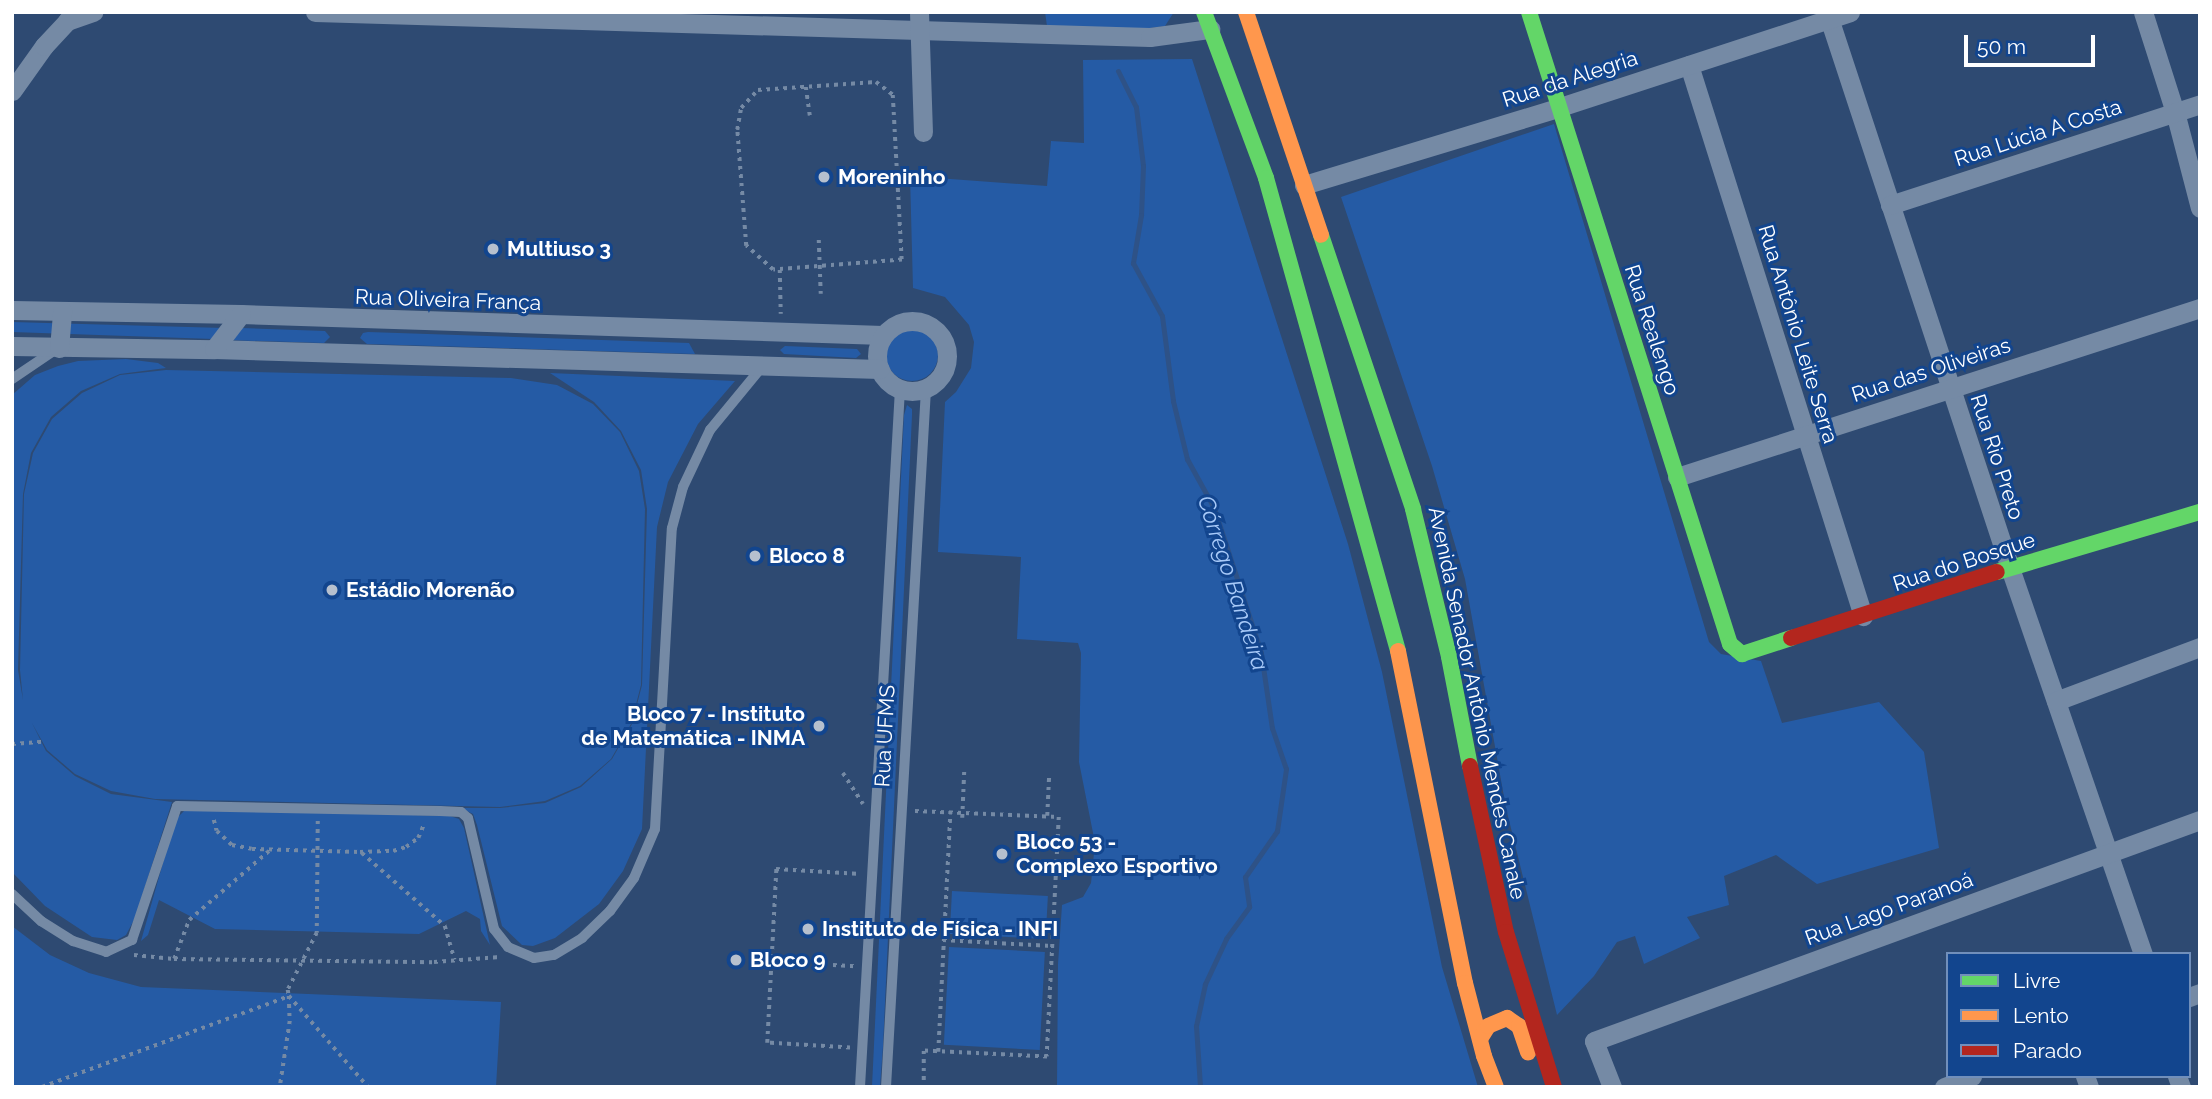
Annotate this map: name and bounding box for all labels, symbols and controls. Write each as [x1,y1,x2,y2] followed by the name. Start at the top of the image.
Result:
[1967,21,2098,65] scale bar
[1977,34,2026,59] text: 50 m
[1499,45,1641,113] street label: Rua da Alegria
[1951,94,2125,172] street label: Rua Lúcia A Costa
[838,164,945,190] place label: Moreninho
[816,169,832,185] marker: Moreninho
[1753,221,1843,447] street label: Rua Antônio Leite Serra
[507,236,611,262] place label: Multiuso 3
[485,241,501,257] marker: Multiuso 3
[1619,262,1685,398] street label: Rua Realengo
[354,284,542,316] street label: Rua Oliveira França
[1848,332,2014,408] street label: Rua das Oliveiras
[1965,391,2029,523] street label: Rua Rio Preto
[1192,492,1274,674] water label: Córrego Bandeira
[1423,504,1531,902] street label: Avenida Senador Antônio Mendes Canale
[1890,527,2038,597] street label: Rua do Bosque
[769,543,845,569] place label: Bloco 8
[747,548,763,564] marker: Bloco 8
[346,577,514,603] place label: Estádio Morenão
[324,582,340,598] marker: Estádio Morenão
[870,684,900,788] street label: Rua UFMS
[581,701,805,751] place label: Bloco 7 - Instituto de Matemática - INMA
[811,718,827,734] marker: Bloco 7 - Instituto de Matemática - INMA
[1016,829,1218,879] place label: Bloco 53 - Complexo Esportivo
[994,846,1010,862] marker: Bloco 53 - Complexo Esportivo
[1802,867,1976,951] street label: Rua Lago Paranoá
[822,916,1058,942] place label: Instituto de Física - INFI
[800,921,816,937] marker: Instituto de Física - INFI
[750,947,826,973] place label: Bloco 9
[728,952,744,968] marker: Bloco 9
[1946,952,2191,1078] legend
[2013,968,2060,993] text: Livre
[2013,1003,2069,1028] text: Lento
[2013,1038,2082,1063] text: Parado

